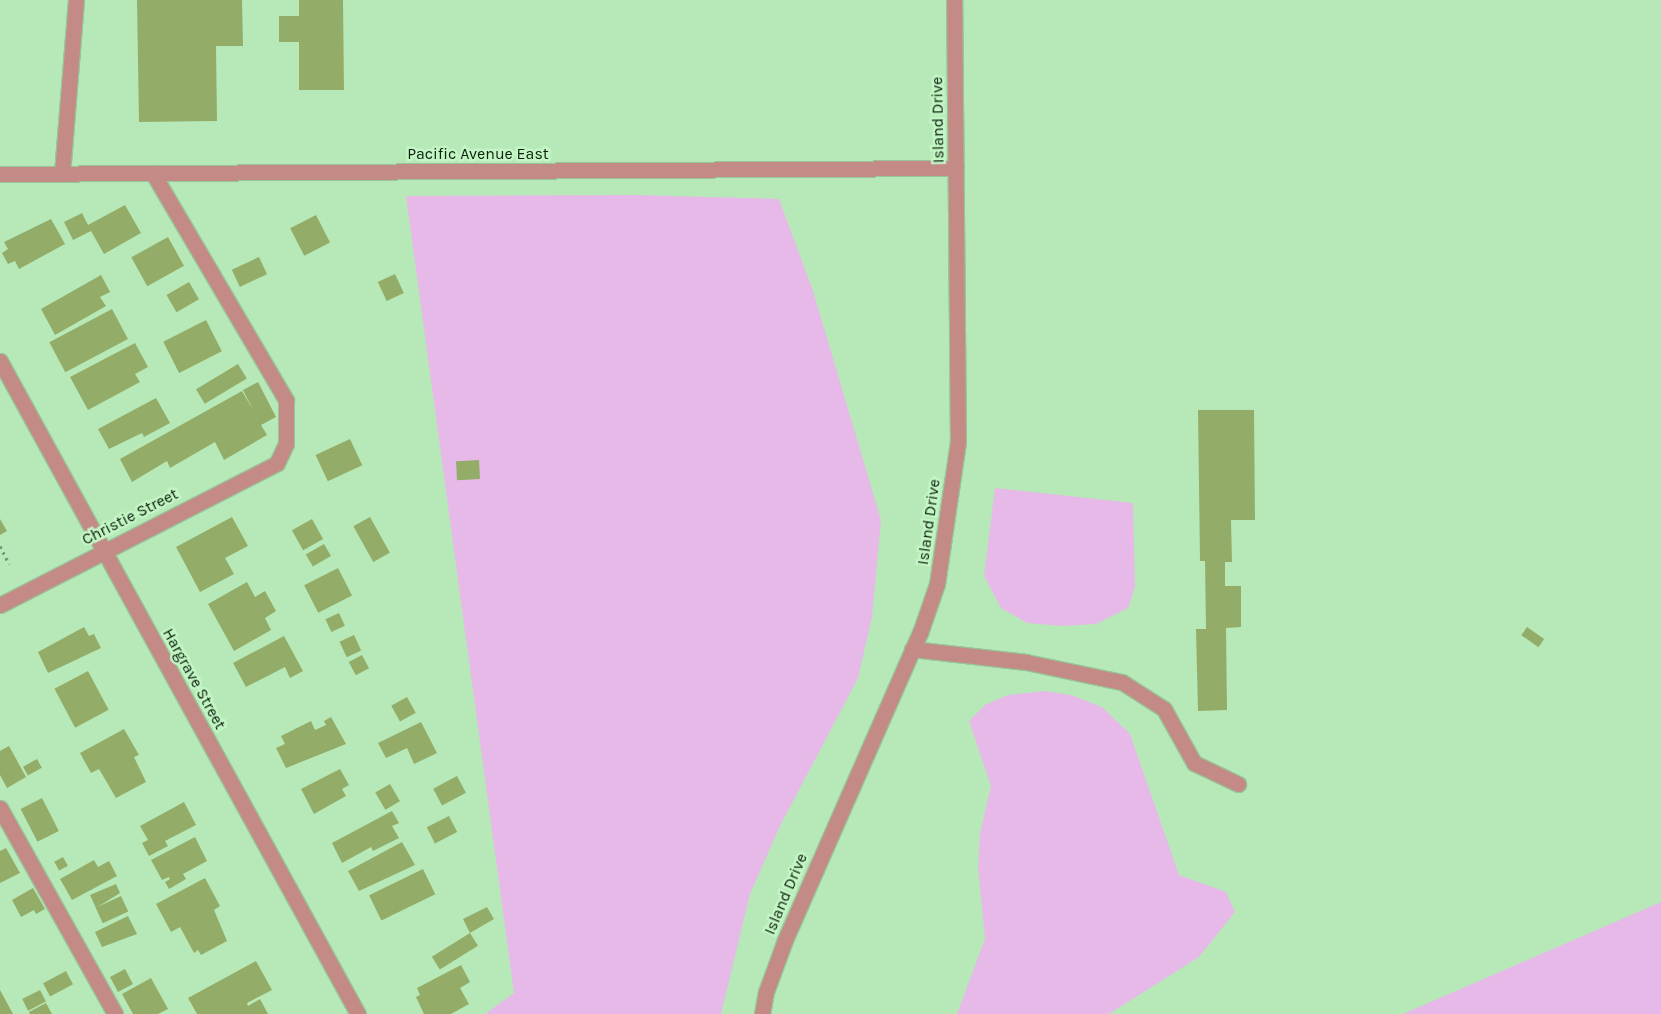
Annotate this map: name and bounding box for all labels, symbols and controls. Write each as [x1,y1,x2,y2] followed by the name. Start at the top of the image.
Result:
[928,77,948,163] street label: Island Drive
[407,144,549,164] street label: Pacific Avenue East
[913,478,945,566] street label: Island Drive
[79,485,181,549] street label: Christie Street
[158,625,230,733] street label: Hargrave Street
[760,850,812,938] street label: Island Drive

